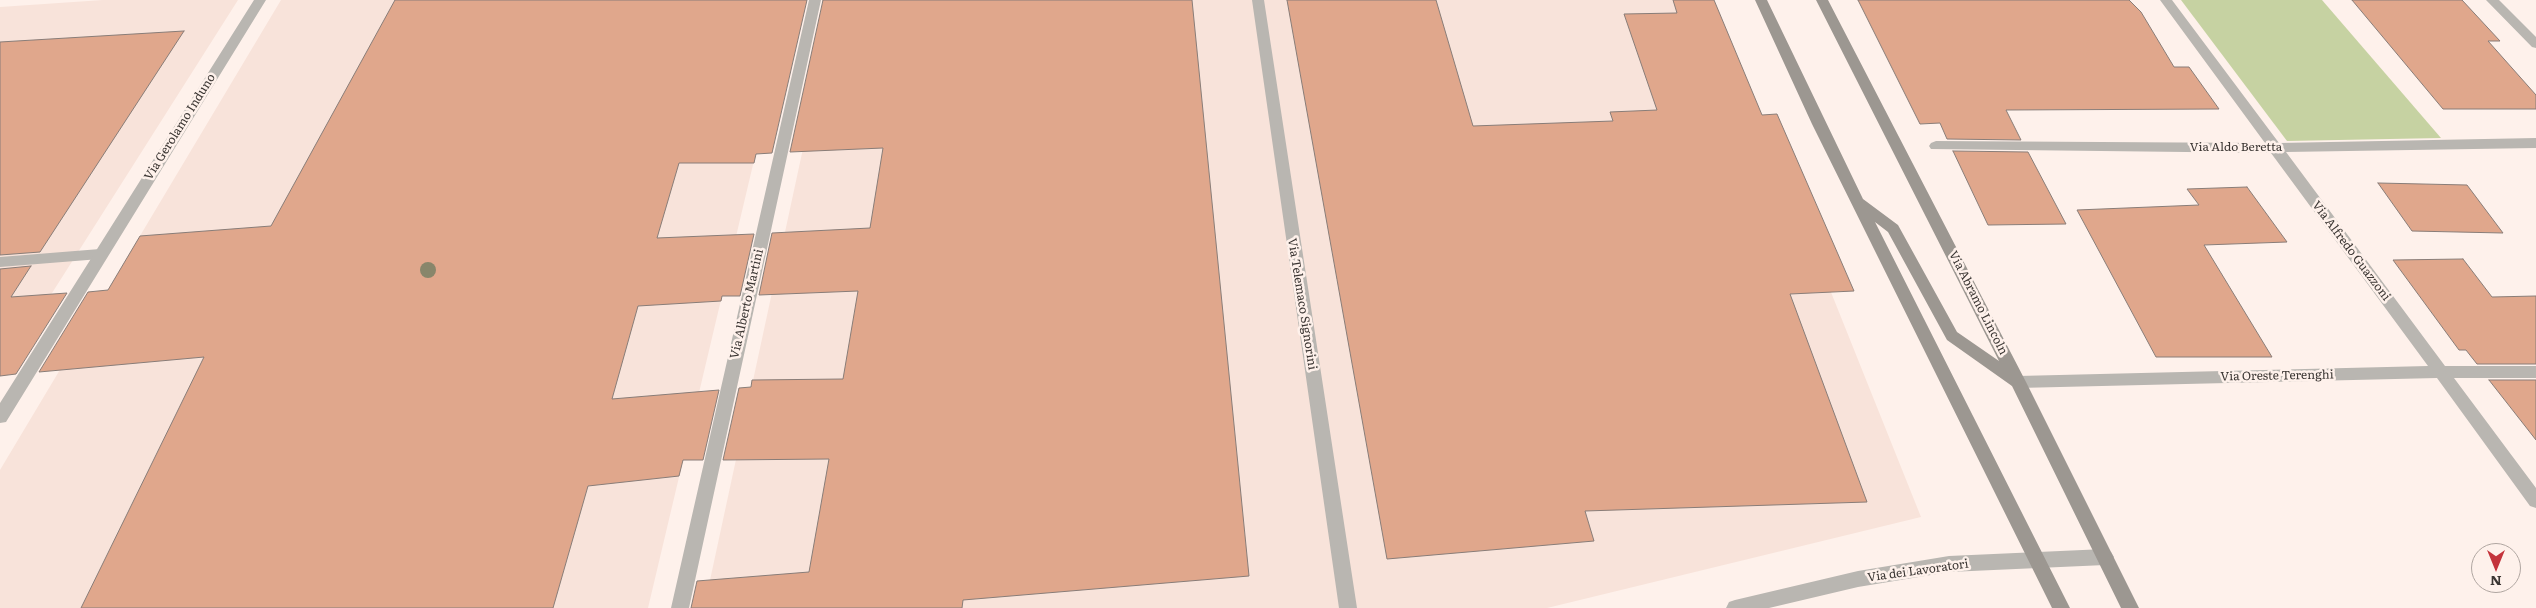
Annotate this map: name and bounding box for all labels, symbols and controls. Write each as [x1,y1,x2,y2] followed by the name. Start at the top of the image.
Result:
[141,71,219,183] street label: Via Gerolamo Induno
[2190,140,2282,154] street label: Via Aldo Beretta
[2309,198,2393,304] street label: Via Alfredo Guazzoni
[1284,237,1320,371] street label: Via Telemaco Signorini
[727,248,767,360] street label: Via Alberto Martini
[1946,249,2010,357] street label: Via Abramo Lincoln
[2220,368,2334,384] street label: Via Oreste Terenghi
[2471,543,2521,593] north arrow
[1867,557,1969,585] street label: Via dei Lavoratori
[2490,572,2502,592] text: N

